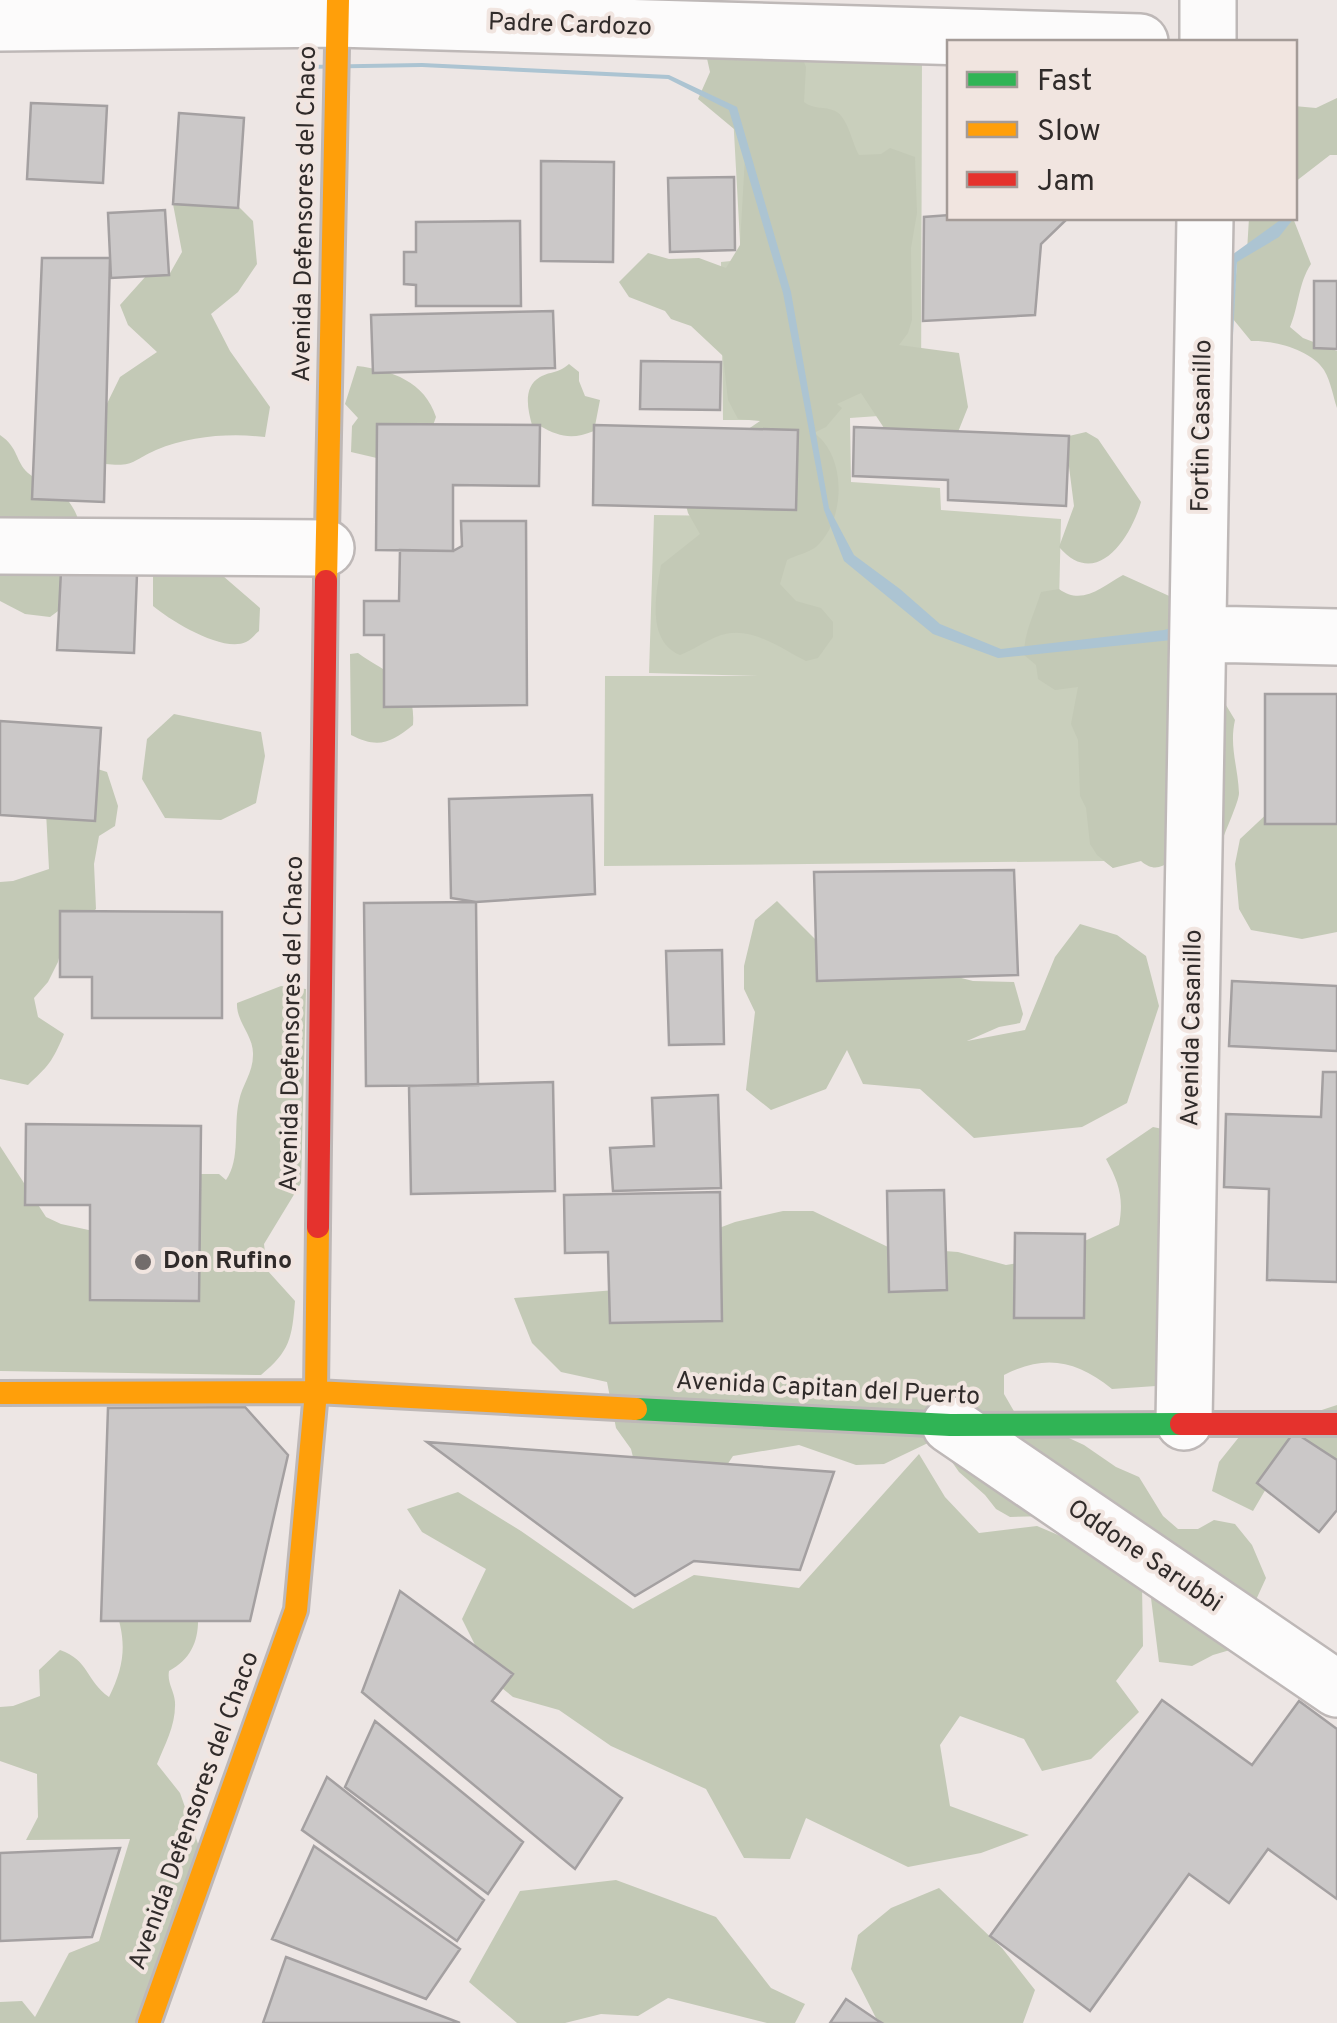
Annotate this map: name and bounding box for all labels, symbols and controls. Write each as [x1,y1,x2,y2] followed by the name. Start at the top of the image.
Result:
[487,7,653,45] street label: Padre Cardozo
[947,40,1297,220] legend
[287,45,325,383] street label: Avenida Defensores del Chaco
[1037,64,1092,101] text: Fast
[1037,114,1101,151] text: Slow
[1037,164,1095,201] text: Jam
[1185,339,1221,513] street label: Fortin Casanillo
[274,855,312,1193] street label: Avenida Defensores del Chaco
[1175,929,1211,1127] street label: Avenida Casanillo
[163,1246,292,1278] place label: Don Rufino
[132,1251,154,1273] marker: Don Rufino
[675,1366,981,1414] street label: Avenida Capitan del Puerto
[1060,1493,1228,1621] street label: Oddone Sarubbi
[122,1647,268,1975] street label: Avenida Defensores del Chaco

